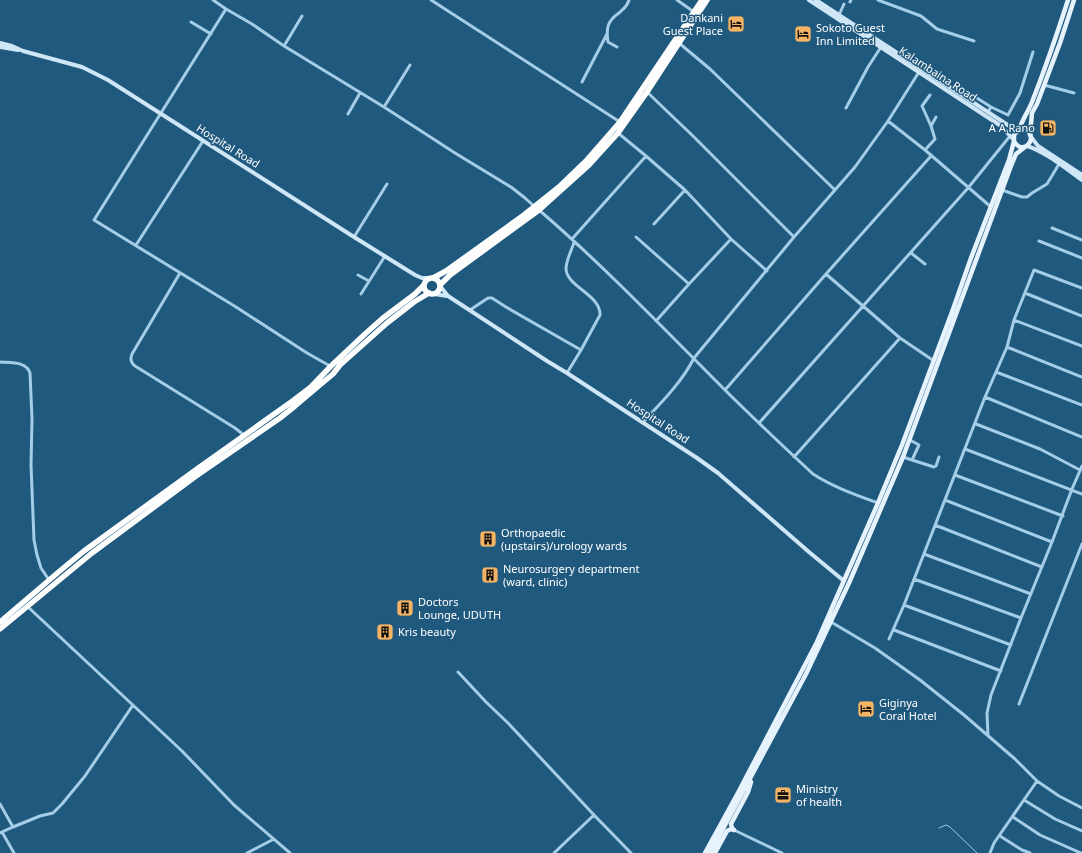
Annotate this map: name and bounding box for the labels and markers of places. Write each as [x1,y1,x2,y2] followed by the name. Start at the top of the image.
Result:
[663,10,723,38] place label: Dankani Guest Place
[726,14,746,34] hotel icon: Dankani Guest Place
[816,20,885,48] place label: Sokoto Guest Inn Limited
[793,24,813,44] hotel icon: Sokoto Guest Inn Limited
[1038,118,1058,138] fuel station icon: A A Rano
[989,120,1035,135] place label: A A Rano
[501,525,627,553] place label: Orthopaedic (upstairs)/urology wards
[478,529,498,549] building icon: Orthopaedic (upstairs)/urology wards
[503,561,640,589] place label: Neurosurgery department (ward, clinic)
[480,565,500,585] building icon: Neurosurgery department (ward, clinic)
[418,594,501,622] place label: Doctors Lounge, UDUTH
[395,598,415,618] building icon: Doctors Lounge, UDUTH
[375,622,395,642] building icon: Kris beauty
[398,624,456,639] place label: Kris beauty
[879,695,937,723] place label: Giginya Coral Hotel
[856,699,876,719] hotel icon: Giginya Coral Hotel
[796,781,842,809] place label: Ministry of health
[773,785,793,805] office icon: Ministry of health

